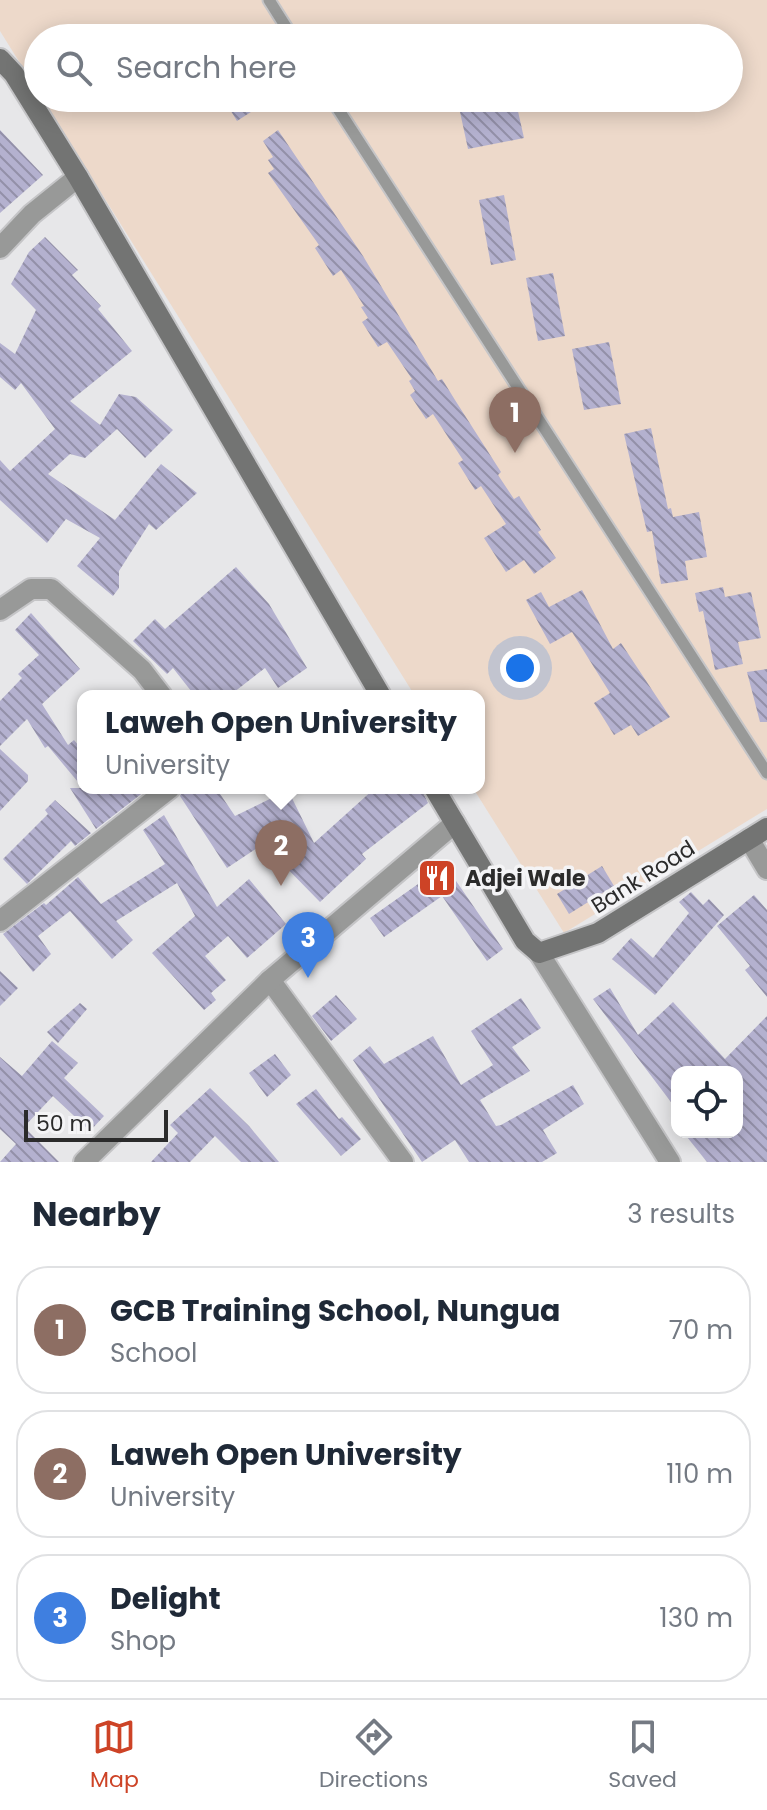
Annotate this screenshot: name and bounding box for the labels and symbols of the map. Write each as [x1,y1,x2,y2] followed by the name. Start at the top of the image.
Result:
[489,387,541,453] pin: 1
[500,648,540,688] your location
[255,820,307,886] pin: 2
[585,833,701,921] street label: Bank Road
[416,857,458,899] restaurant icon: Adjei Wale
[465,863,585,894] place label: Adjei Wale
[282,912,334,978] pin: 3
[24,1106,168,1142] scale bar

